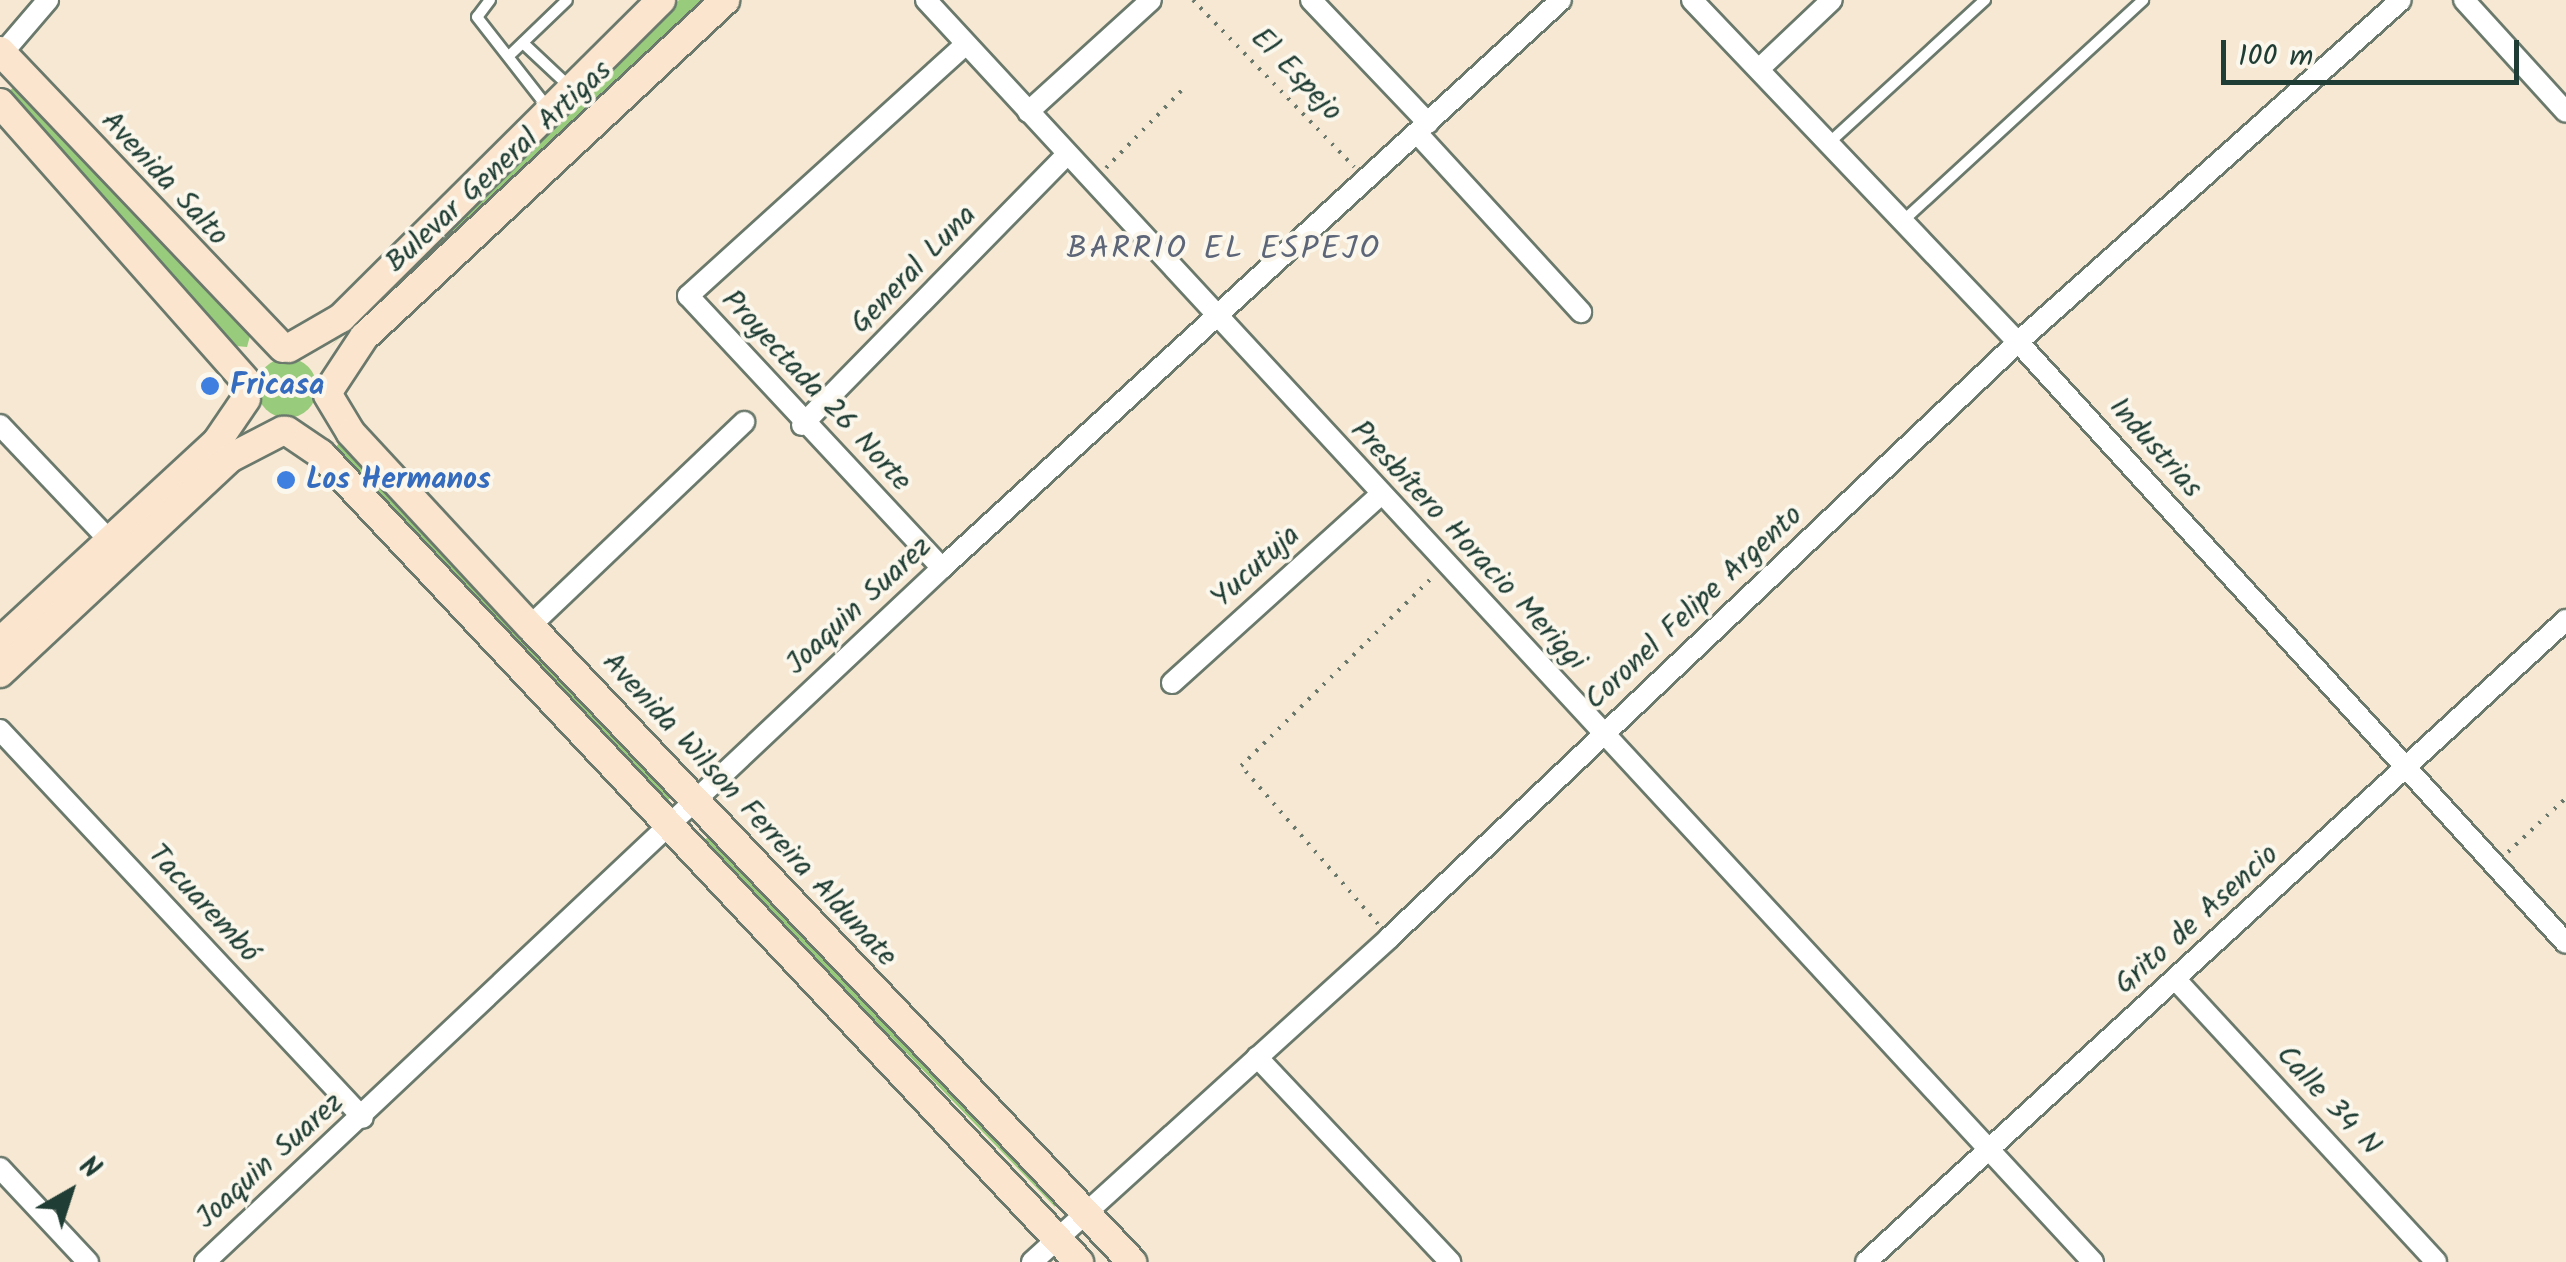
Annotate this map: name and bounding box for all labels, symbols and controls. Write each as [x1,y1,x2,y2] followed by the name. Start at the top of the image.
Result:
[2226,20,2524,82] scale bar
[1243,21,1349,129] street label: El Espejo
[2238,33,2313,81] text: 100 m
[379,53,619,281] street label: Bulevar General Artigas
[92,104,236,254] street label: Avenida Salto
[844,198,984,342] street label: General Luna
[1066,231,1382,269] district label: BARRIO EL ESPEJO
[713,283,919,499] street label: Proyectada 26 Norte
[230,368,324,404] place label: Fricasa
[199,375,221,397] marker: Fricasa
[2100,390,2210,506] street label: Industrias
[1342,413,1594,679] street label: Presbítero Horacio Meriggi
[306,462,491,498] place label: Los Hermanos
[275,469,297,491] marker: Los Hermanos
[1578,498,1810,718] street label: Coronel Felipe Argento
[1204,518,1308,616] street label: Yucutuja
[778,529,940,683] street label: Joaquin Suarez
[594,645,904,975] street label: Avenida Wilson Ferreira Aldunate
[139,837,267,971] street label: Tacuarembó
[2108,837,2286,1003] street label: Grito de Asencio
[2268,1038,2388,1164] street label: Calle 34 N
[189,1085,351,1237] street label: Joaquin Suarez
[20,1142,120,1242] north arrow
[68,1145,110,1191] text: N

